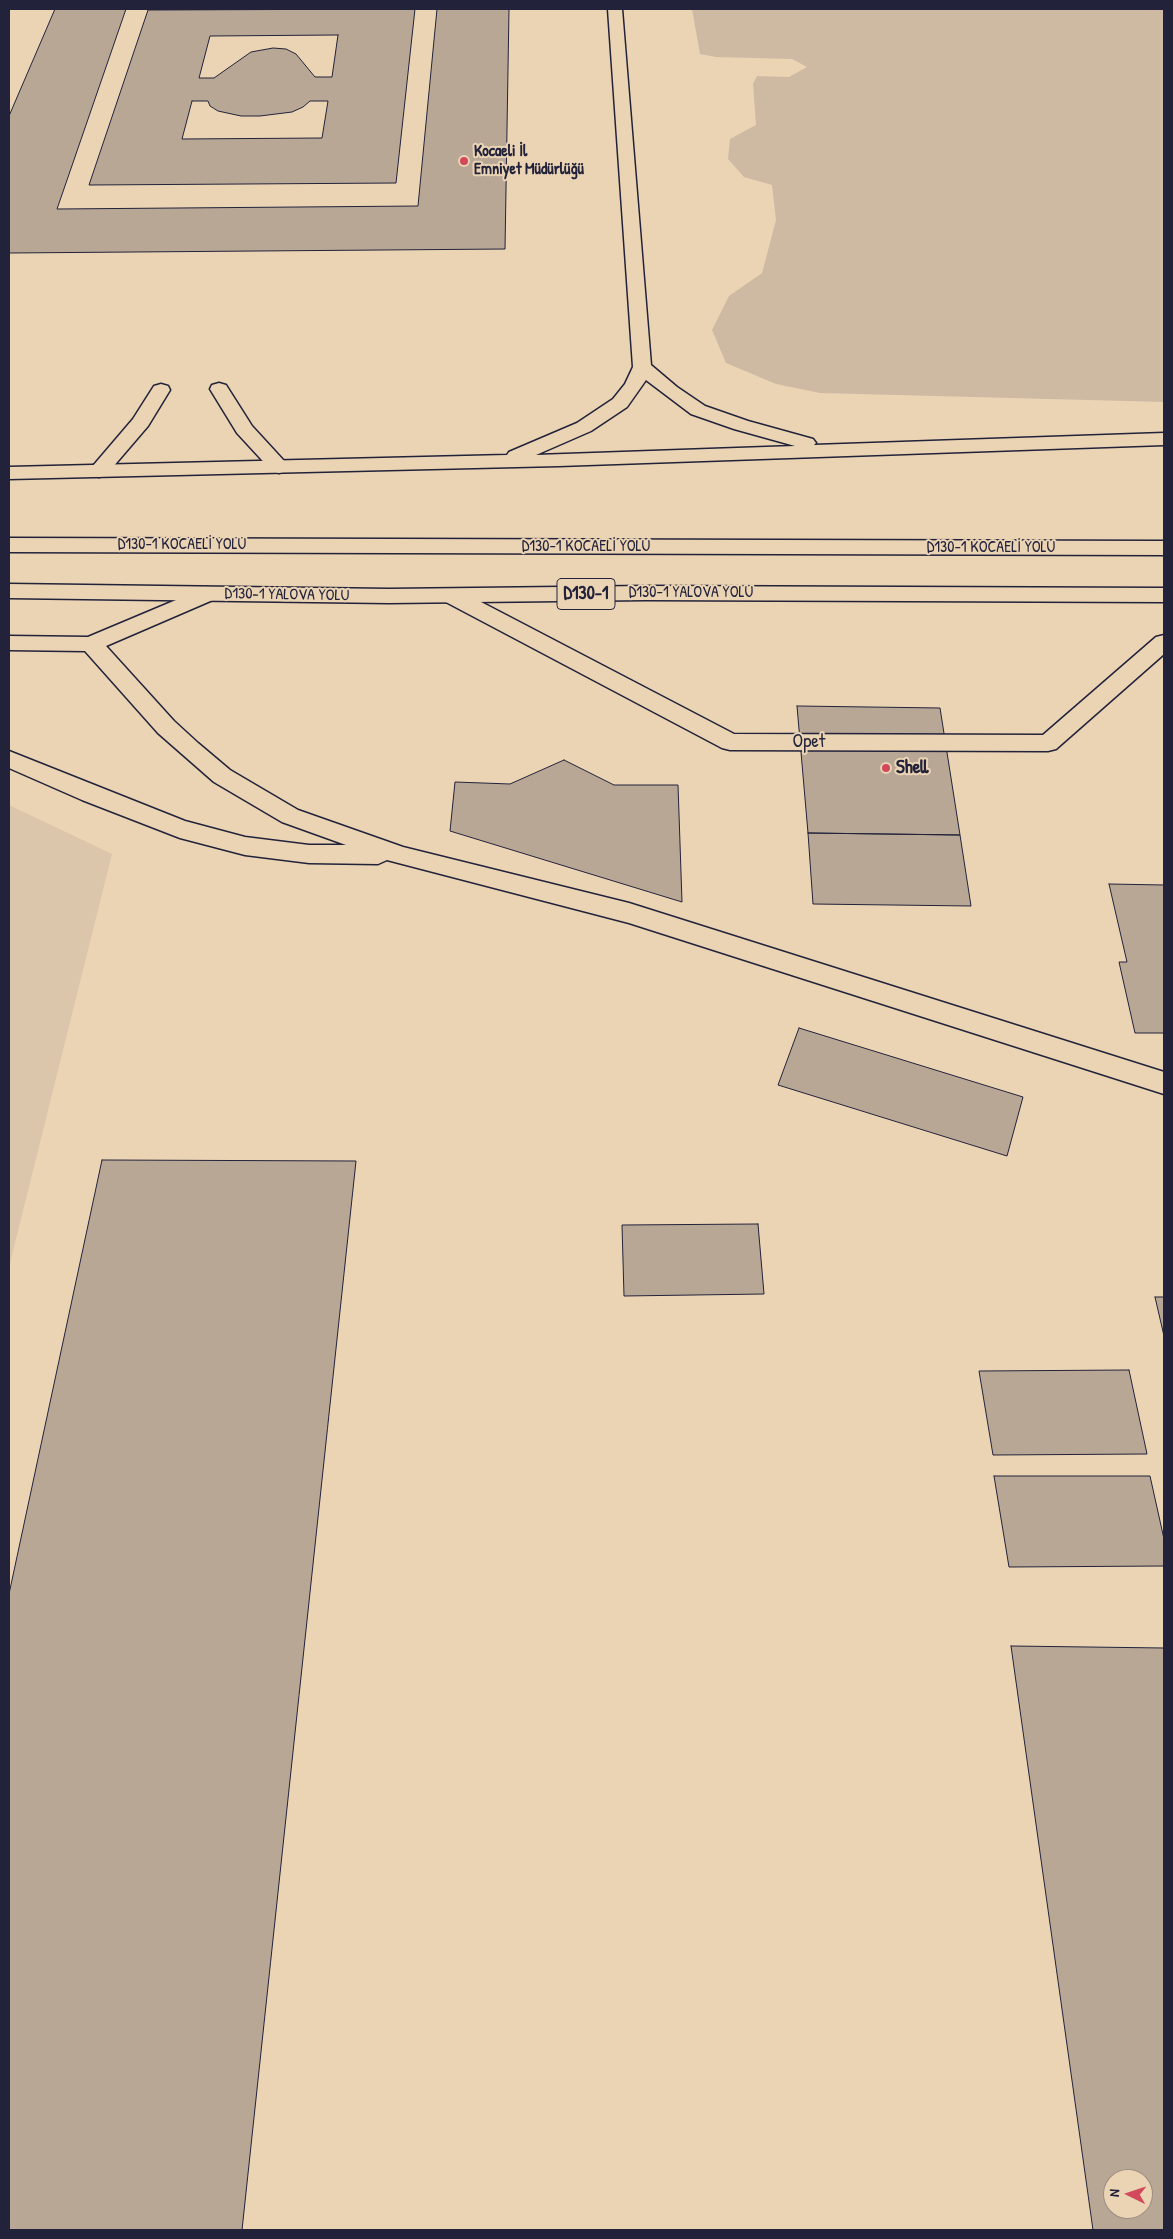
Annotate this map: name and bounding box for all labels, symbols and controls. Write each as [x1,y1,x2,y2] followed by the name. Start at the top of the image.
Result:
[474,142,584,180] place label: Kocaeli İl Emniyet Müdürlüğü
[458,155,470,167] marker: Kocaeli İl Emniyet Müdürlüğü
[118,535,246,555] street label: D130-1 KOCAELİ YOLU
[522,537,650,557] street label: D130-1 KOCAELİ YOLU
[927,538,1055,558] street label: D130-1 KOCAELİ YOLU
[557,578,615,610] road number: D130-1
[629,583,753,603] street label: D130-1 YALOVA YOLU
[225,584,349,606] street label: D130-1 YALOVA YOLU
[793,731,825,753] street label: Opet
[896,757,928,779] place label: Shell
[880,762,892,774] marker: Shell
[1103,2169,1153,2219] north arrow
[1104,2189,1123,2197] text: N

